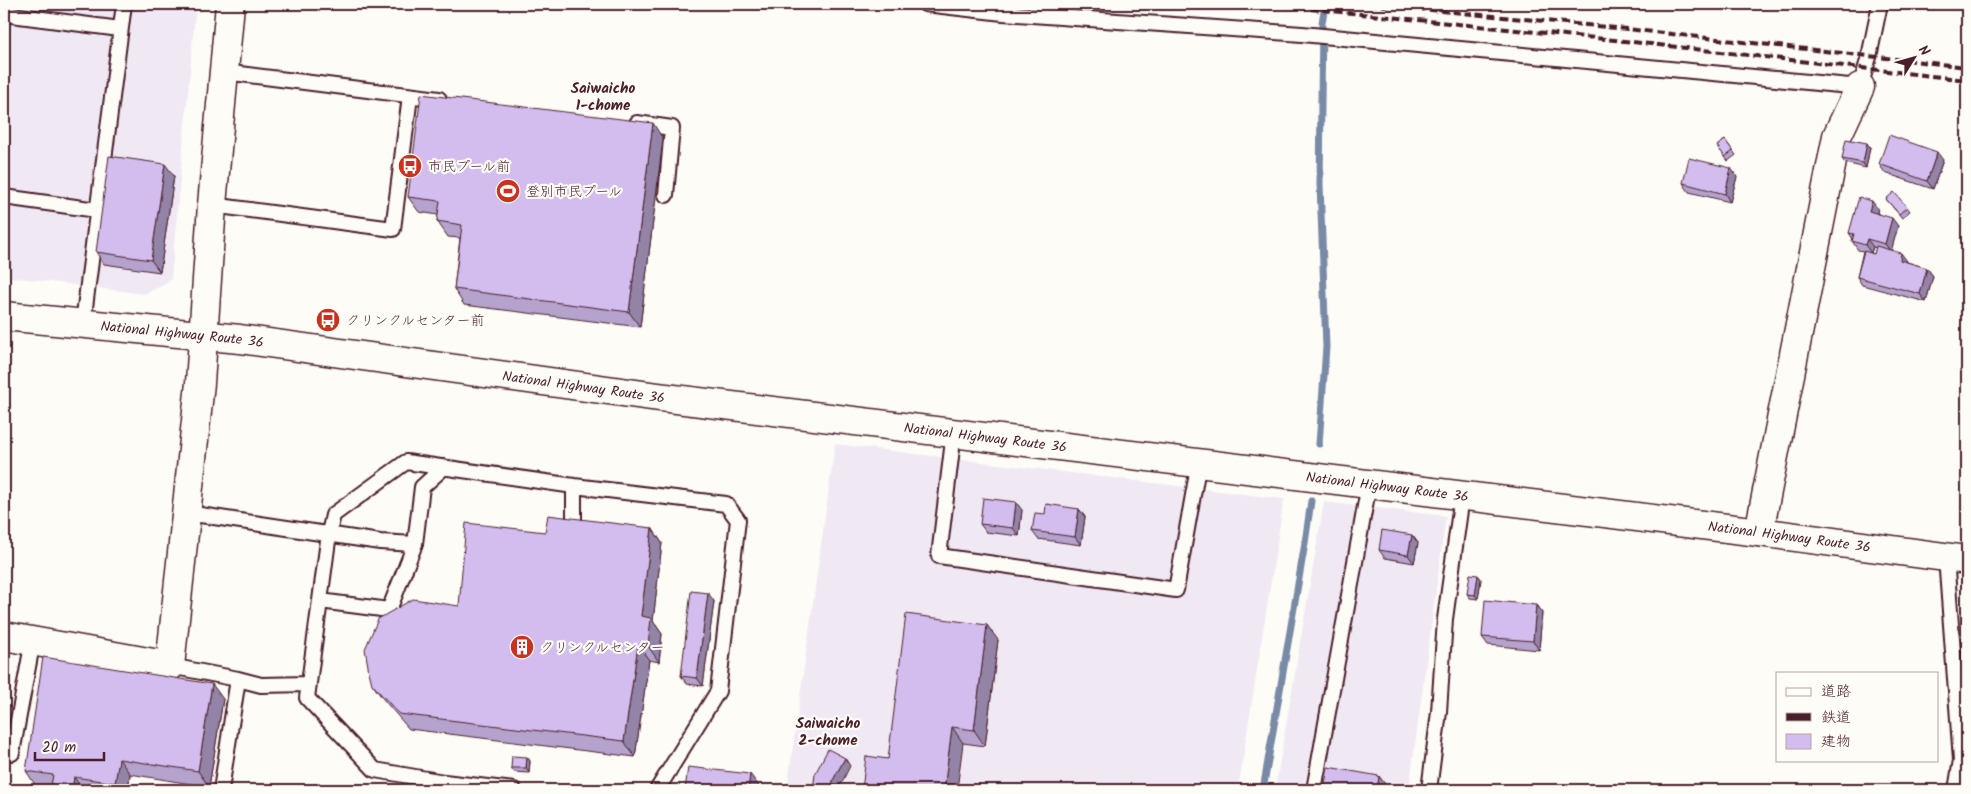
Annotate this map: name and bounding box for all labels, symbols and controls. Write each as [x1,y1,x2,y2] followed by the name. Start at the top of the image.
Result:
[1888,32,1938,82] north arrow
[1912,41,1935,61] text: N
[571,77,635,118] district label: Saiwaicho 1-chome
[397,153,423,179] bus stop icon: 市民プール前
[428,156,510,178] place label: 市民プール前
[495,178,521,204] sports icon: 登別市民プール
[526,181,622,203] place label: 登別市民プール
[315,307,341,333] bus stop icon: クリンクルセンター前
[346,310,485,332] place label: クリンクルセンター前
[99,315,265,354] street label: National Highway Route 36
[501,365,666,410] street label: National Highway Route 36
[903,417,1068,459] street label: National Highway Route 36
[1305,466,1470,508] street label: National Highway Route 36
[1707,516,1872,559] street label: National Highway Route 36
[509,634,535,660] building icon: クリンクルセンター
[540,637,665,659] place label: クリンクルセンター
[1776,672,1938,762] legend
[1821,680,1851,704] text: 道路
[1821,706,1851,730] text: 鉄道
[796,712,860,753] district label: Saiwaicho 2-chome
[35,729,104,761] scale bar
[1821,730,1851,754] text: 建物
[42,736,76,760] text: 20 m

